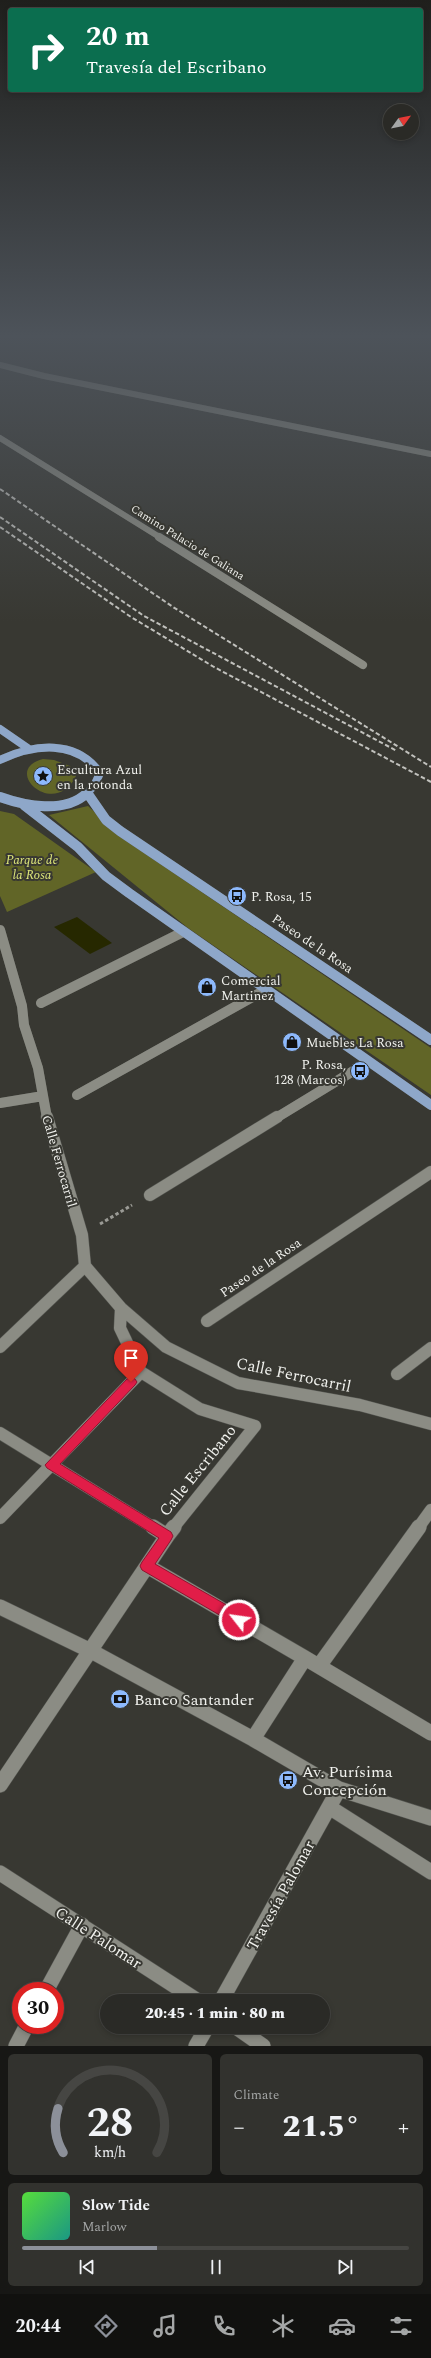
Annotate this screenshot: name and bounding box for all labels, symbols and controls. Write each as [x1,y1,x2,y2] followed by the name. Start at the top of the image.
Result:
[86,15,150,58] text: 20 m
[20,24,72,76] icon: right
[86,54,266,81] text: Travesía del Escribano
[383,104,419,140] north arrow
[383,104,419,140] map controls
[128,500,248,585] street label: Camino Palacio de Galiana
[57,760,142,795] place label: Escultura Azul en la rotonda
[32,765,54,787] place icon: Escultura Azul en la rotonda
[6,850,59,885] park label: Parque de la Rosa
[226,885,248,907] bus stop icon: P. Rosa, 15
[251,887,312,907] place label: P. Rosa, 15
[268,909,358,979] street label: Paseo de la Rosa
[221,971,281,1006] place label: Comercial Martinez
[196,976,218,998] shop icon: Comercial Martinez
[281,1031,303,1053] shop icon: Muebles La Rosa
[306,1033,404,1053] place label: Muebles La Rosa
[274,1055,346,1090] place label: P. Rosa, 128 (Marcos)
[349,1060,371,1082] bus stop icon: P. Rosa, 128 (Marcos)
[36,1113,82,1210] street label: Calle Ferrocarril
[216,1233,306,1303] street label: Paseo de la Rosa
[114,1341,148,1382] pin
[120,1347,142,1369] icon: arrive
[234,1351,353,1399] street label: Calle Ferrocarril
[153,1420,242,1522] street label: Calle Escribano
[218,1599,260,1641] position arrow
[109,1688,131,1710] bank icon: Banco Santander
[134,1688,254,1712] place label: Banco Santander
[302,1760,393,1802] place label: Av. Purísima Concepción
[277,1769,299,1791] bus stop icon: Av. Purísima Concepción
[241,1836,321,1955] street label: Travesía Palomar
[50,1901,147,1975] street label: Calle Palomar
[12,1982,64,2034] speed limit sign: 30
[145,2002,285,2025] text: 20:45 · 1 min · 80 m
[234,2085,279,2105] text: Climate
[86,2091,133,2154] text: 28
[283,2104,360,2150] text: 21.5°
[234,2111,245,2144] text: −
[398,2111,409,2144] text: +
[94,2141,126,2163] text: km/h
[82,2194,150,2217] text: Slow Tide
[82,2217,127,2237] text: Marlow
[76,2256,98,2278] icon: previous
[205,2256,227,2278] icon: pause
[334,2256,356,2278] icon: next
[92,2312,120,2340] icon: directions
[151,2312,179,2340] icon: music
[210,2312,238,2340] icon: phone
[269,2312,297,2340] icon: climate
[328,2312,356,2340] icon: car
[387,2312,415,2340] icon: filters
[16,2313,61,2340] text: 20:44

